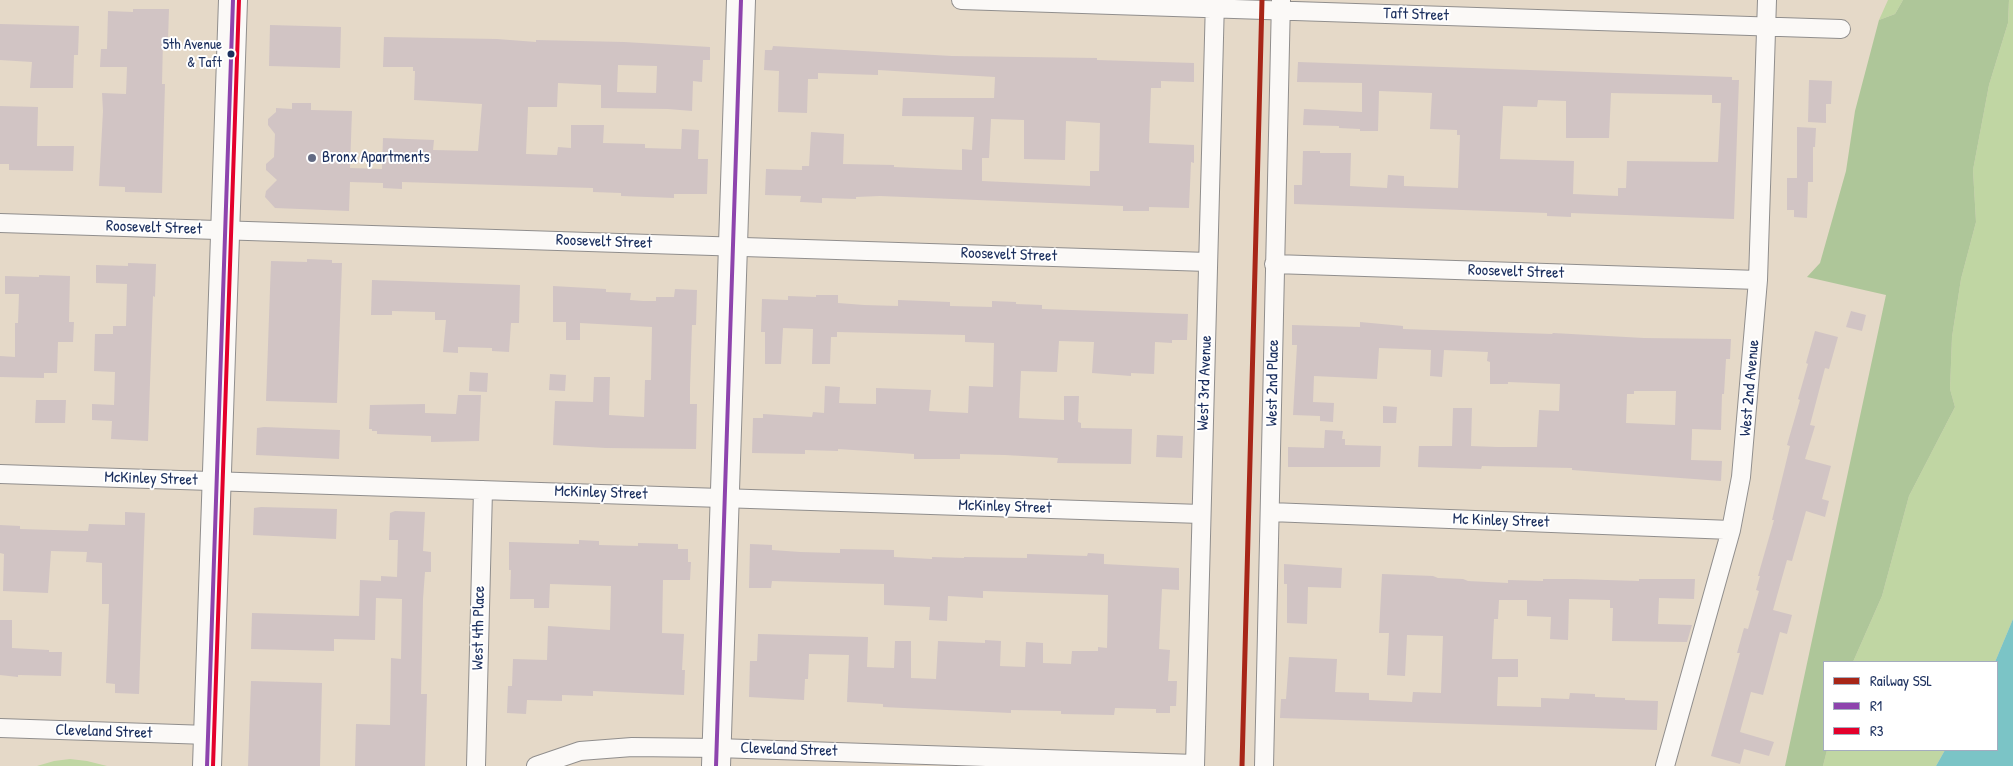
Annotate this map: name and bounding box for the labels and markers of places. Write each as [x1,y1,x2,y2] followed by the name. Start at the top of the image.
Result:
[163,36,222,71] place label: 5th Avenue & Taft
[226,49,236,59] marker: 5th Avenue & Taft
[322,148,430,168] place label: Bronx Apartments
[306,152,318,164] marker: Bronx Apartments

